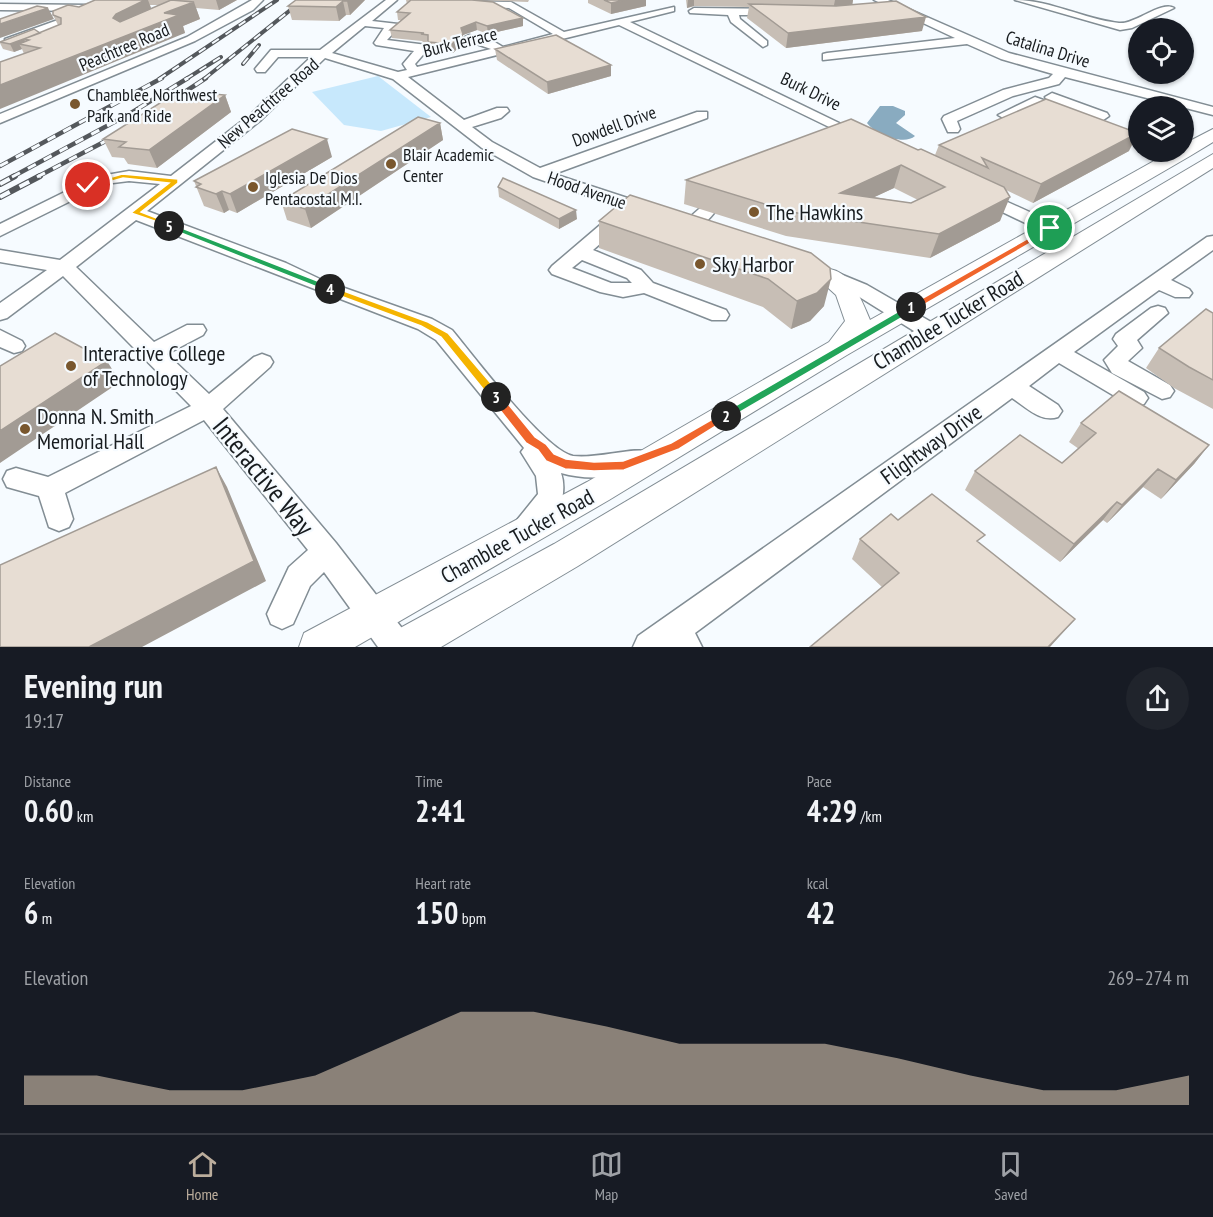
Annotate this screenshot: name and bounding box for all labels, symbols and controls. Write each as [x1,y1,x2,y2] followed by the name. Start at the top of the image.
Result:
[75,18,173,76] street label: Peachtree Road
[1128,18,1194,162] map controls
[1128,18,1194,84] button: locate
[421,22,499,62] street label: Burk Terrace
[1003,25,1093,73] street label: Catalina Drive
[213,53,323,153] street label: New Peachtree Road
[777,67,845,115] street label: Burk Drive
[87,83,217,127] place label: Chamblee Northwest Park and Ride
[1128,96,1194,162] button: layers
[68,97,82,111] marker: Chamblee Northwest Park and Ride
[569,100,659,152] street label: Dowdell Drive
[403,143,495,187] place label: Blair Academic Center
[384,157,398,171] marker: Blair Academic Center
[62,159,113,210] pin
[265,166,362,210] place label: Iglesia De Dios Pentacostal M.I.
[545,166,629,214] street label: Hood Avenue
[71,168,104,201] icon: check
[246,180,260,194] marker: Iglesia De Dios Pentacostal M.I.
[766,198,863,226] place label: The Hawkins
[1024,202,1075,253] pin
[747,205,761,219] marker: The Hawkins
[154,211,184,241] pin: 5
[1033,211,1066,244] icon: arrive
[165,216,173,236] text: 5
[712,250,794,278] place label: Sky Harbor
[693,257,707,271] marker: Sky Harbor
[868,264,1028,376] street label: Chamblee Tucker Road
[315,274,345,304] pin: 4
[326,279,334,299] text: 4
[896,292,926,322] pin: 1
[907,297,915,317] text: 1
[83,339,225,392] place label: Interactive College of Technology
[64,359,78,373] marker: Interactive College of Technology
[481,382,511,412] pin: 3
[492,387,500,407] text: 3
[875,398,987,490] street label: Flightway Drive
[711,401,741,431] pin: 2
[37,402,154,455] place label: Donna N. Smith Memorial Hall
[722,406,730,426] text: 2
[206,410,323,543] street label: Interactive Way
[18,422,32,436] marker: Donna N. Smith Memorial Hall
[436,482,598,590] street label: Chamblee Tucker Road
[24,664,163,707] text: Evening run
[1126,667,1189,730] button: share
[24,708,64,734] text: 19:17
[24,771,71,791] text: Distance
[415,771,443,791] text: Time
[807,771,832,791] text: Pace
[24,791,73,830] text: 0.60
[415,791,466,830] text: 2:41
[807,791,857,830] text: 4:29
[73,806,93,826] text: km
[857,806,882,826] text: /km
[24,873,75,893] text: Elevation
[415,873,471,893] text: Heart rate
[807,873,829,893] text: kcal
[24,893,38,932] text: 6
[415,893,458,932] text: 150
[807,893,835,932] text: 42
[38,908,52,928] text: m
[458,908,486,928] text: bpm
[24,965,88,991] text: Elevation
[1107,965,1189,991] text: 269–274 m
[186,1148,219,1204] tab: Home
[590,1148,623,1204] tab: Map
[994,1148,1027,1204] tab: Saved

